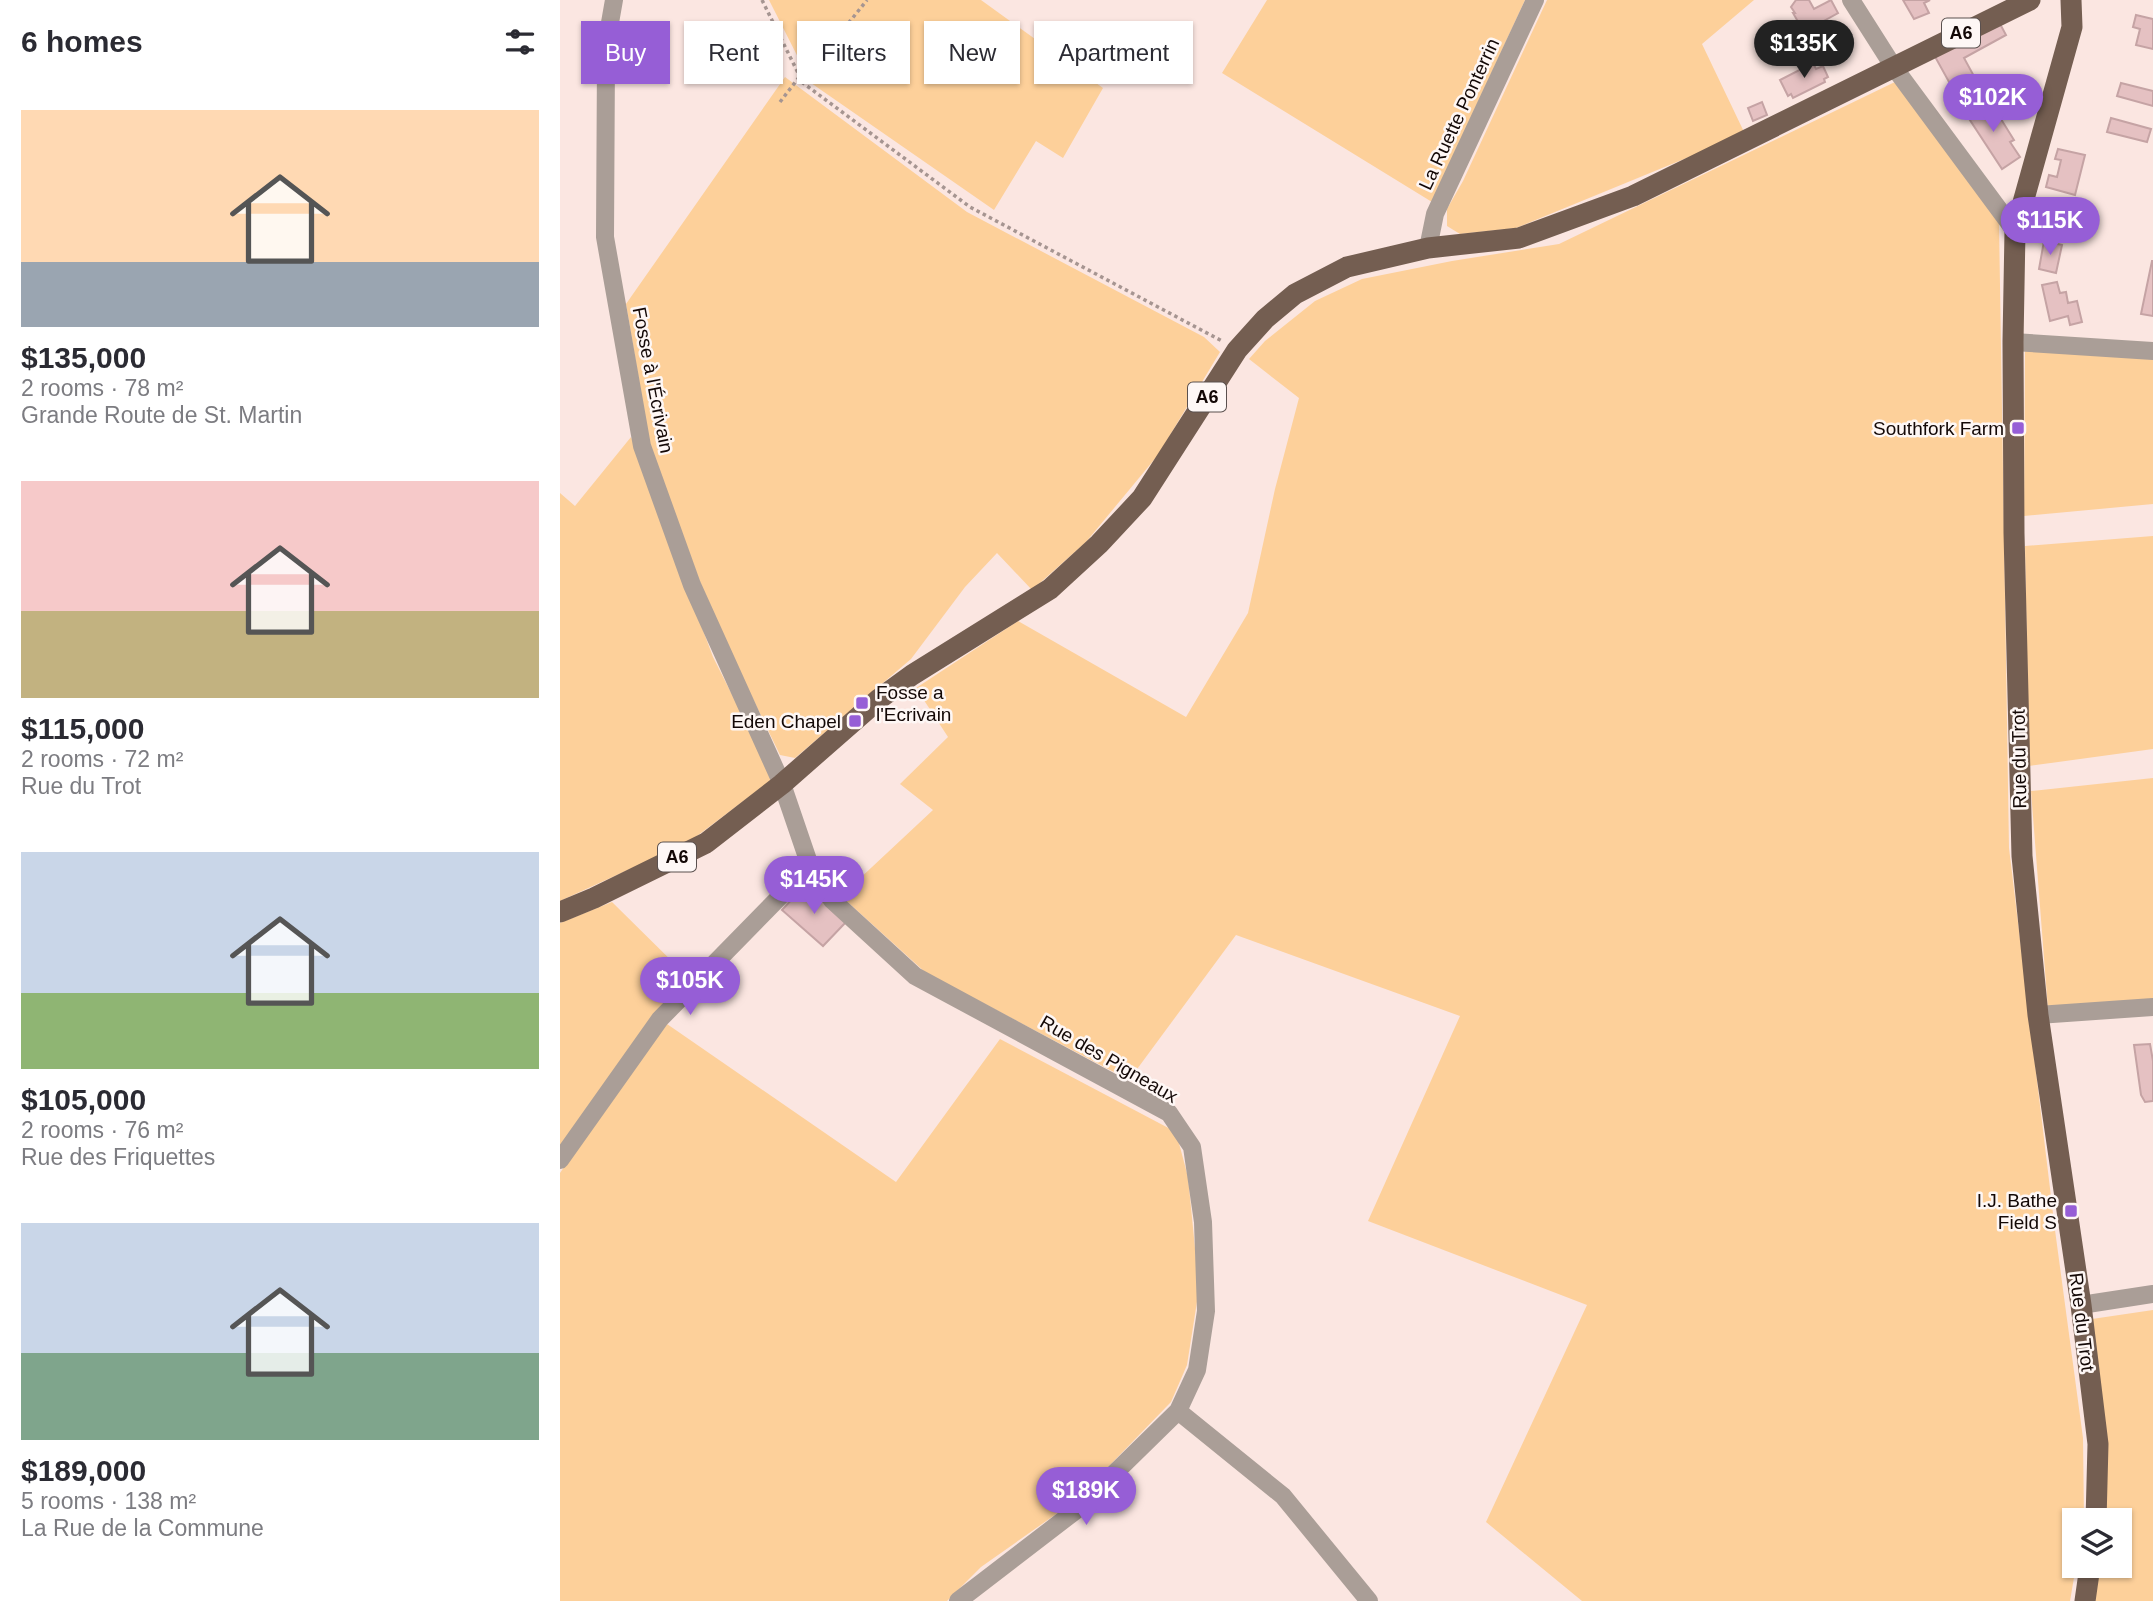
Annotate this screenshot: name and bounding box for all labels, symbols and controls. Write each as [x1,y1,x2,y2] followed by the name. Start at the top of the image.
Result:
[1942,18,1980,48] road number: A6
[1755,20,1853,80] pin: $135K
[581,21,670,84] chip: Buy
[684,21,783,84] chip: Rent
[797,21,910,84] chip: Filters
[924,21,1020,84] chip: New
[1034,21,1193,84] chip: Apartment
[501,23,539,61] icon: filters
[21,25,143,58] text: 6 homes
[1770,30,1838,56] text: $135K
[1415,35,1503,193] street label: La Ruette Ponterrin
[1944,74,2042,134] pin: $102K
[1959,84,2027,110] text: $102K
[217,156,343,282] icon: home
[2001,198,2099,257] pin: $115K
[2017,207,2083,233] text: $115K
[629,305,677,455] street label: Fosse à l'Écrivain
[21,341,146,374] text: $135,000
[21,375,183,401] text: 2 rooms · 78 m²
[1188,382,1226,412] road number: A6
[21,402,302,428] text: Grande Route de St. Martin
[1873,418,2004,439] place label: Southfork Farm
[2010,420,2026,436] marker: Southfork Farm
[217,527,343,653] icon: home
[876,682,951,725] place label: Fosse a l'Ecrivain
[854,695,870,711] marker: Fosse a l'Ecrivain
[2008,708,2030,809] street label: Rue du Trot
[731,711,841,732] place label: Eden Chapel
[21,712,144,745] text: $115,000
[847,713,863,729] marker: Eden Chapel
[21,746,183,772] text: 2 rooms · 72 m²
[21,773,141,799] text: Rue du Trot
[658,842,696,872] road number: A6
[765,856,863,916] pin: $145K
[780,866,848,892] text: $145K
[217,898,343,1024] icon: home
[641,958,739,1017] pin: $105K
[656,967,724,993] text: $105K
[1037,1011,1182,1107] street label: Rue des Pigneaux
[21,1083,146,1116] text: $105,000
[21,1117,183,1143] text: 2 rooms · 76 m²
[21,1144,215,1170] text: Rue des Friquettes
[1977,1190,2057,1233] place label: I.J. Bathe Field S
[2063,1203,2079,1219] marker: I.J. Bathe Field S
[217,1269,343,1395] icon: home
[2066,1271,2099,1373] street label: Rue du Trot
[21,1454,146,1487] text: $189,000
[1037,1468,1135,1527] pin: $189K
[1052,1477,1120,1503] text: $189K
[21,1488,196,1514] text: 5 rooms · 138 m²
[2062,1508,2132,1578] map controls
[2062,1508,2132,1578] button: layers
[21,1515,264,1541] text: La Rue de la Commune

